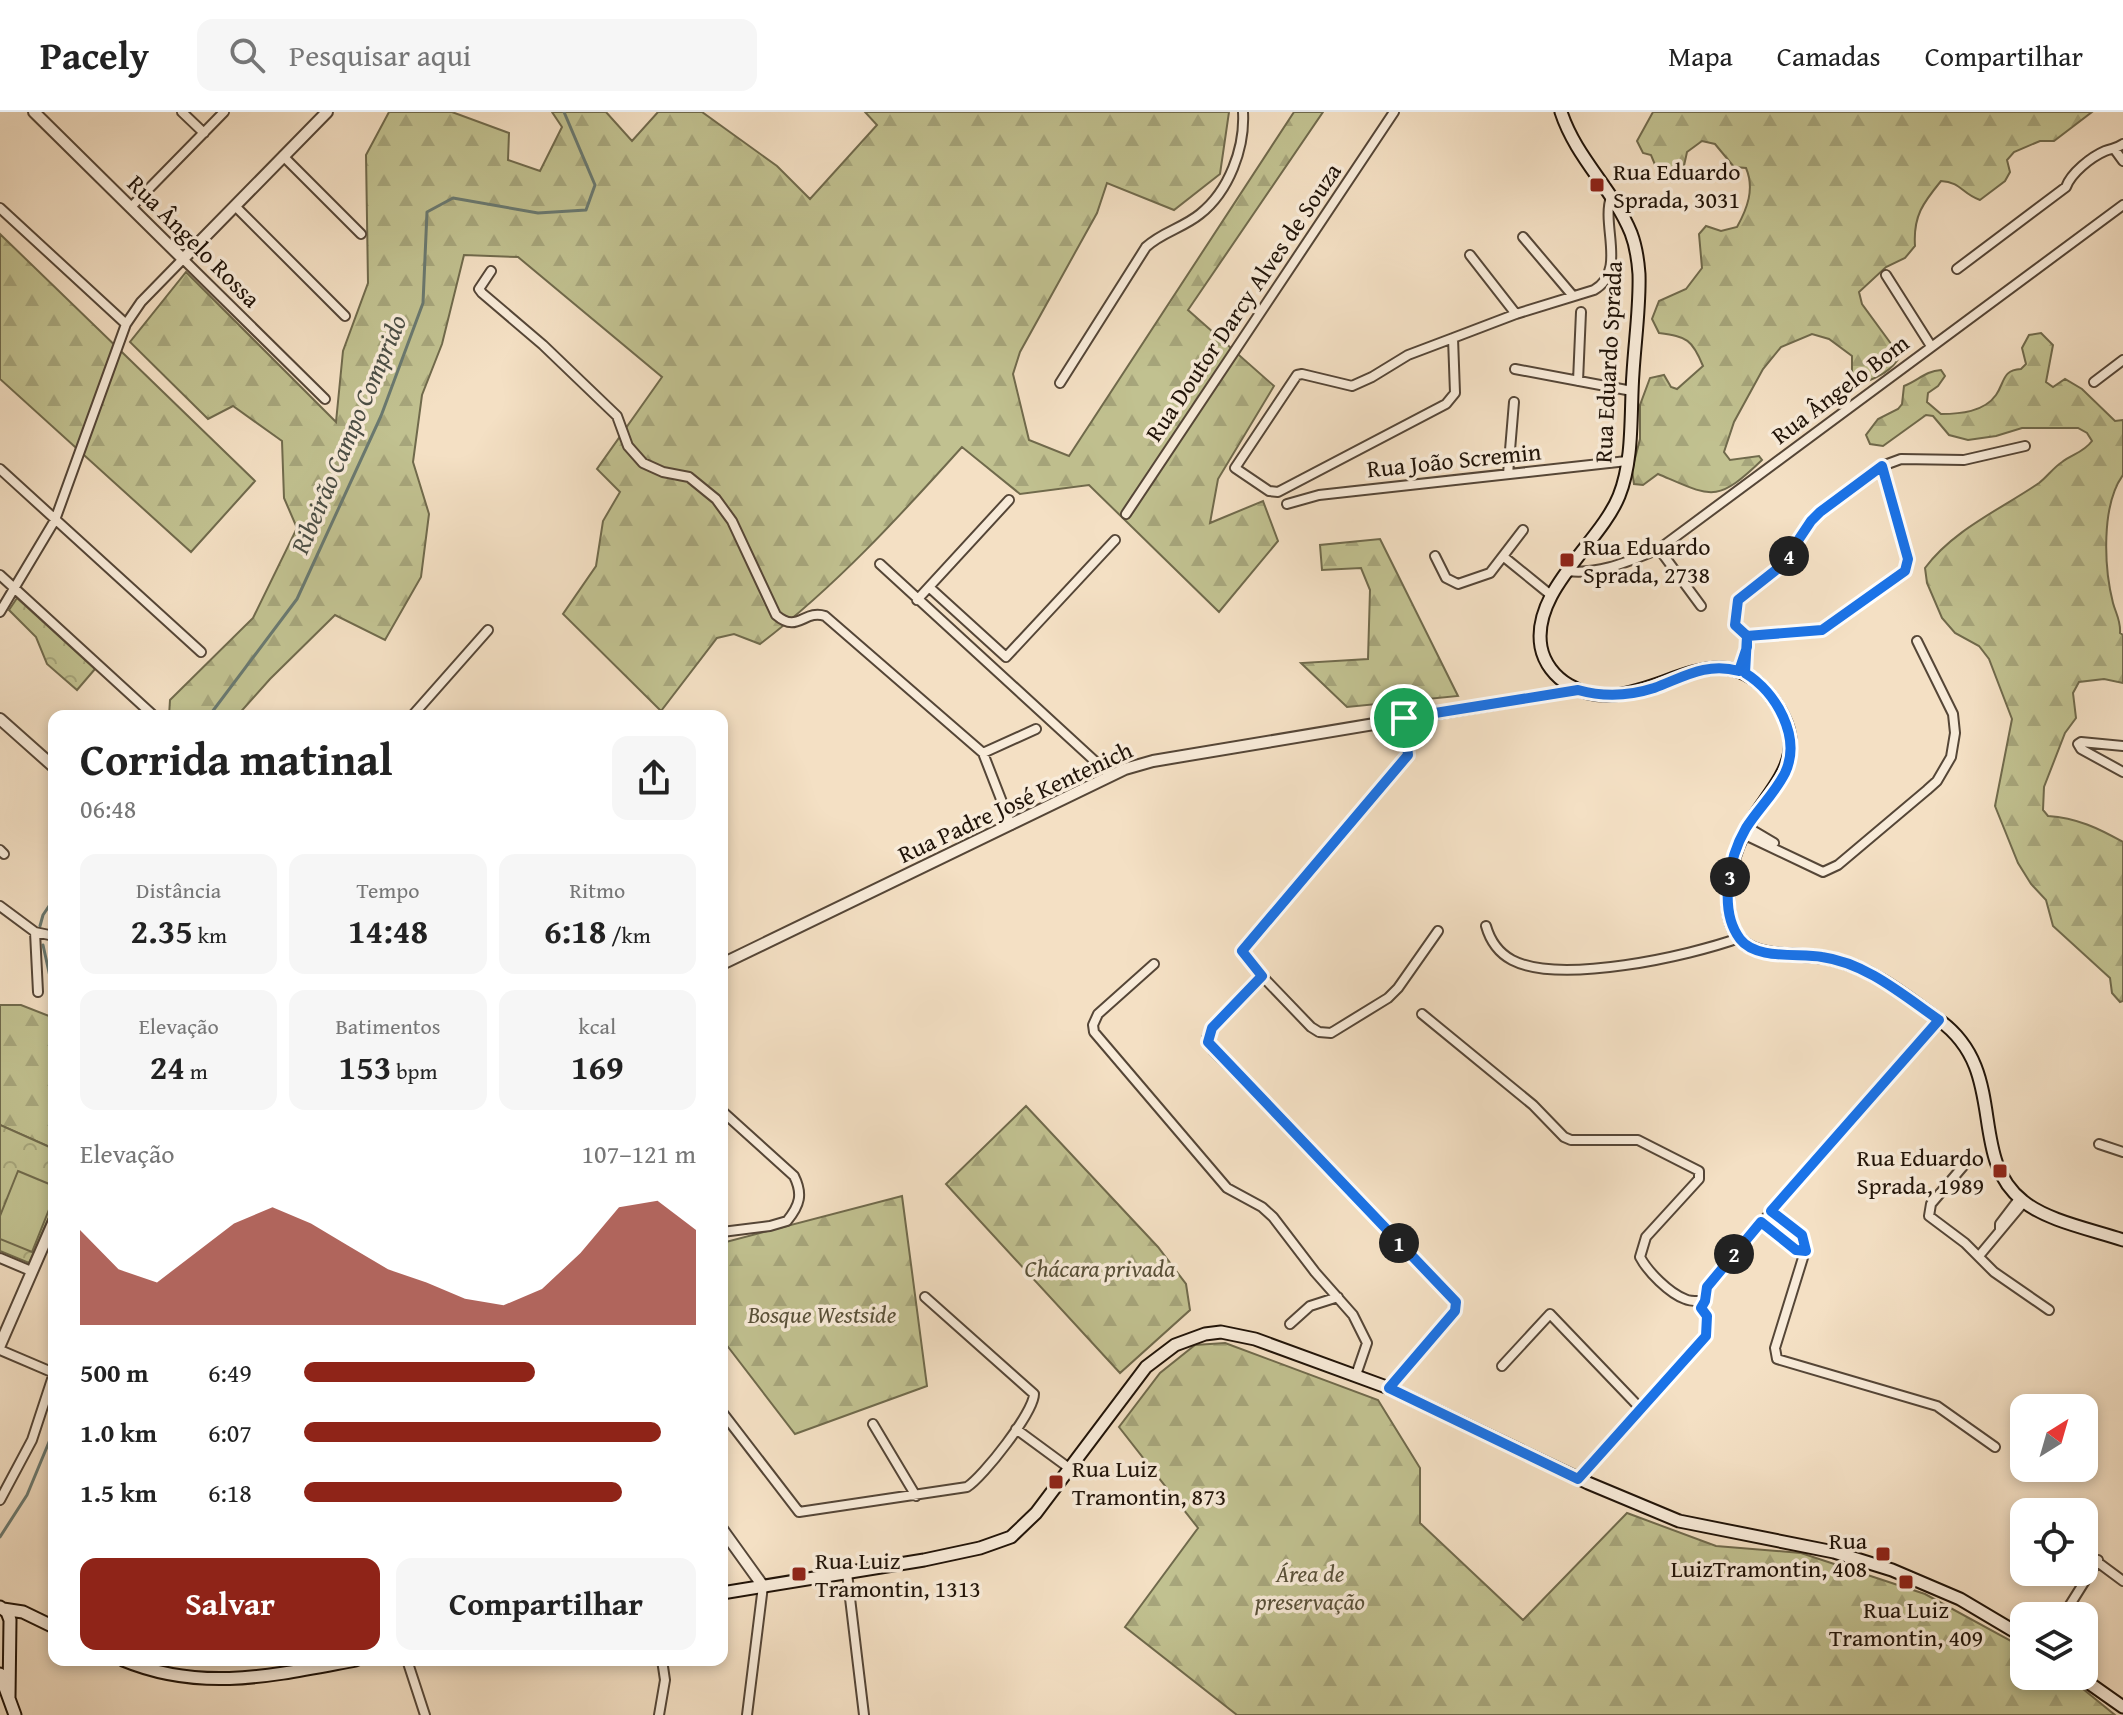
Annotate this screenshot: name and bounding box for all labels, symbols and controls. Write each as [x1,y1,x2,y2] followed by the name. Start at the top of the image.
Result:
[197,19,757,91] search box
[40,27,149,83] text: Pacely
[225,33,269,77] icon: search
[289,33,471,77] text: Pesquisar aqui
[1668,35,1733,76] text: Mapa
[1777,35,1881,76] text: Camadas
[1925,35,2083,76] text: Compartilhar
[1613,154,1740,217] place label: Rua Eduardo Sprada, 3031
[1136,155,1350,448] street label: Rua Doutor Darcy Alves de Souza
[120,167,269,316] street label: Rua Ângelo Rossa
[1588,176,1606,194] marker: Rua Eduardo Sprada, 3031
[1585,259,1631,464] street label: Rua Eduardo Sprada
[280,308,416,561] water label: Ribeirão Campo Comprido
[1764,325,1916,452] street label: Rua Ângelo Bom
[1365,433,1543,487] street label: Rua João Scremin
[1583,529,1710,592] place label: Rua Eduardo Sprada, 2738
[1769,536,1809,576] pin: 4
[1783,540,1795,572] text: 4
[1558,551,1576,569] marker: Rua Eduardo Sprada, 2738
[1370,684,1438,752] pin
[1382,696,1426,740] icon: arrive
[80,727,393,791] text: Corrida matinal
[892,732,1138,872] street label: Rua Padre José Kentenich
[612,736,696,820] button: share
[80,789,136,828] text: 06:48
[1710,857,1750,897] pin: 3
[1724,861,1736,893] text: 3
[136,874,221,906] text: Distância
[357,874,419,906] text: Tempo
[569,874,625,906] text: Ritmo
[130,906,193,955] text: 2.35
[348,906,428,955] text: 14:48
[544,906,606,955] text: 6:18
[193,919,227,951] text: km
[606,919,651,951] text: /km
[139,1010,219,1042] text: Elevação
[335,1010,441,1042] text: Batimentos
[579,1010,616,1042] text: kcal
[150,1042,185,1091] text: 24
[339,1042,391,1091] text: 153
[571,1042,624,1091] text: 169
[185,1055,208,1087] text: m
[391,1055,437,1087] text: bpm
[80,1134,174,1173] text: Elevação
[582,1134,696,1173] text: 107–121 m
[1857,1140,1984,1203] place label: Rua Eduardo Sprada, 1989
[1991,1162,2009,1180] marker: Rua Eduardo Sprada, 1989
[1379,1223,1419,1263] pin: 1
[1393,1227,1405,1259] text: 1
[1714,1234,1754,1274] pin: 2
[1728,1238,1740,1270] text: 2
[1025,1251,1175,1286] park label: Chácara privada
[747,1297,897,1332] park label: Bosque Westside
[80,1353,148,1392] text: 500 m
[208,1353,252,1392] text: 6:49
[2010,1394,2098,1482] north arrow
[2010,1394,2098,1690] map controls
[80,1413,157,1452] text: 1.0 km
[208,1413,252,1452] text: 6:07
[1072,1451,1226,1514] place label: Rua Luiz Tramontin, 873
[80,1473,157,1512] text: 1.5 km
[208,1473,252,1512] text: 6:18
[1047,1473,1065,1491] marker: Rua Luiz Tramontin, 873
[2010,1498,2098,1586] button: locate
[1671,1523,1868,1586] place label: Rua LuizTramontin, 408
[815,1543,981,1606] place label: Rua Luiz Tramontin, 1313
[1874,1545,1892,1563] marker: Rua LuizTramontin, 408
[1254,1556,1365,1619] park label: Área de preservação
[80,1558,380,1650] button: Salvar
[396,1558,696,1650] button: Compartilhar
[790,1565,808,1583] marker: Rua Luiz Tramontin, 1313
[1897,1573,1915,1591] marker: Rua Luiz Tramontin, 409
[1829,1592,1983,1655] place label: Rua Luiz Tramontin, 409
[2010,1602,2098,1690] button: layers

